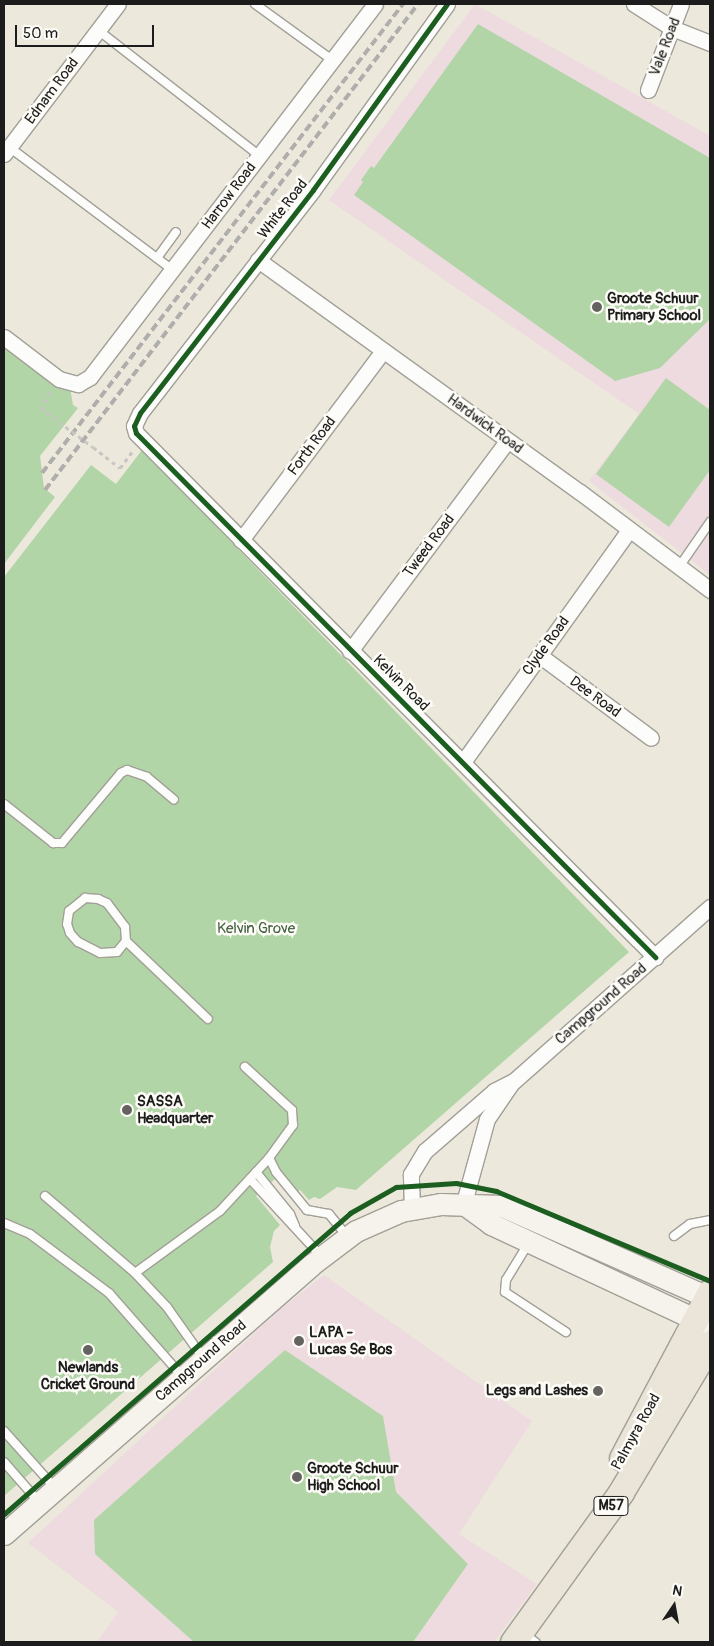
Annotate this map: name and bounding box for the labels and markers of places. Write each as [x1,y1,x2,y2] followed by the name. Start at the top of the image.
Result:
[607,289,701,324] place label: Groote Schuur Primary School
[591,301,603,313] marker: Groote Schuur Primary School
[137,1092,213,1127] place label: SASSA Headquarter
[121,1104,133,1116] marker: SASSA Headquarter
[309,1323,392,1358] place label: LAPA - Lucas Se Bos
[293,1335,305,1347] marker: LAPA - Lucas Se Bos
[82,1344,94,1356] marker: Newlands Cricket Ground
[41,1358,135,1393] place label: Newlands Cricket Ground
[486,1382,588,1400] place label: Legs and Lashes
[592,1385,604,1397] marker: Legs and Lashes
[307,1459,399,1494] place label: Groote Schuur High School
[291,1471,303,1483] marker: Groote Schuur High School

